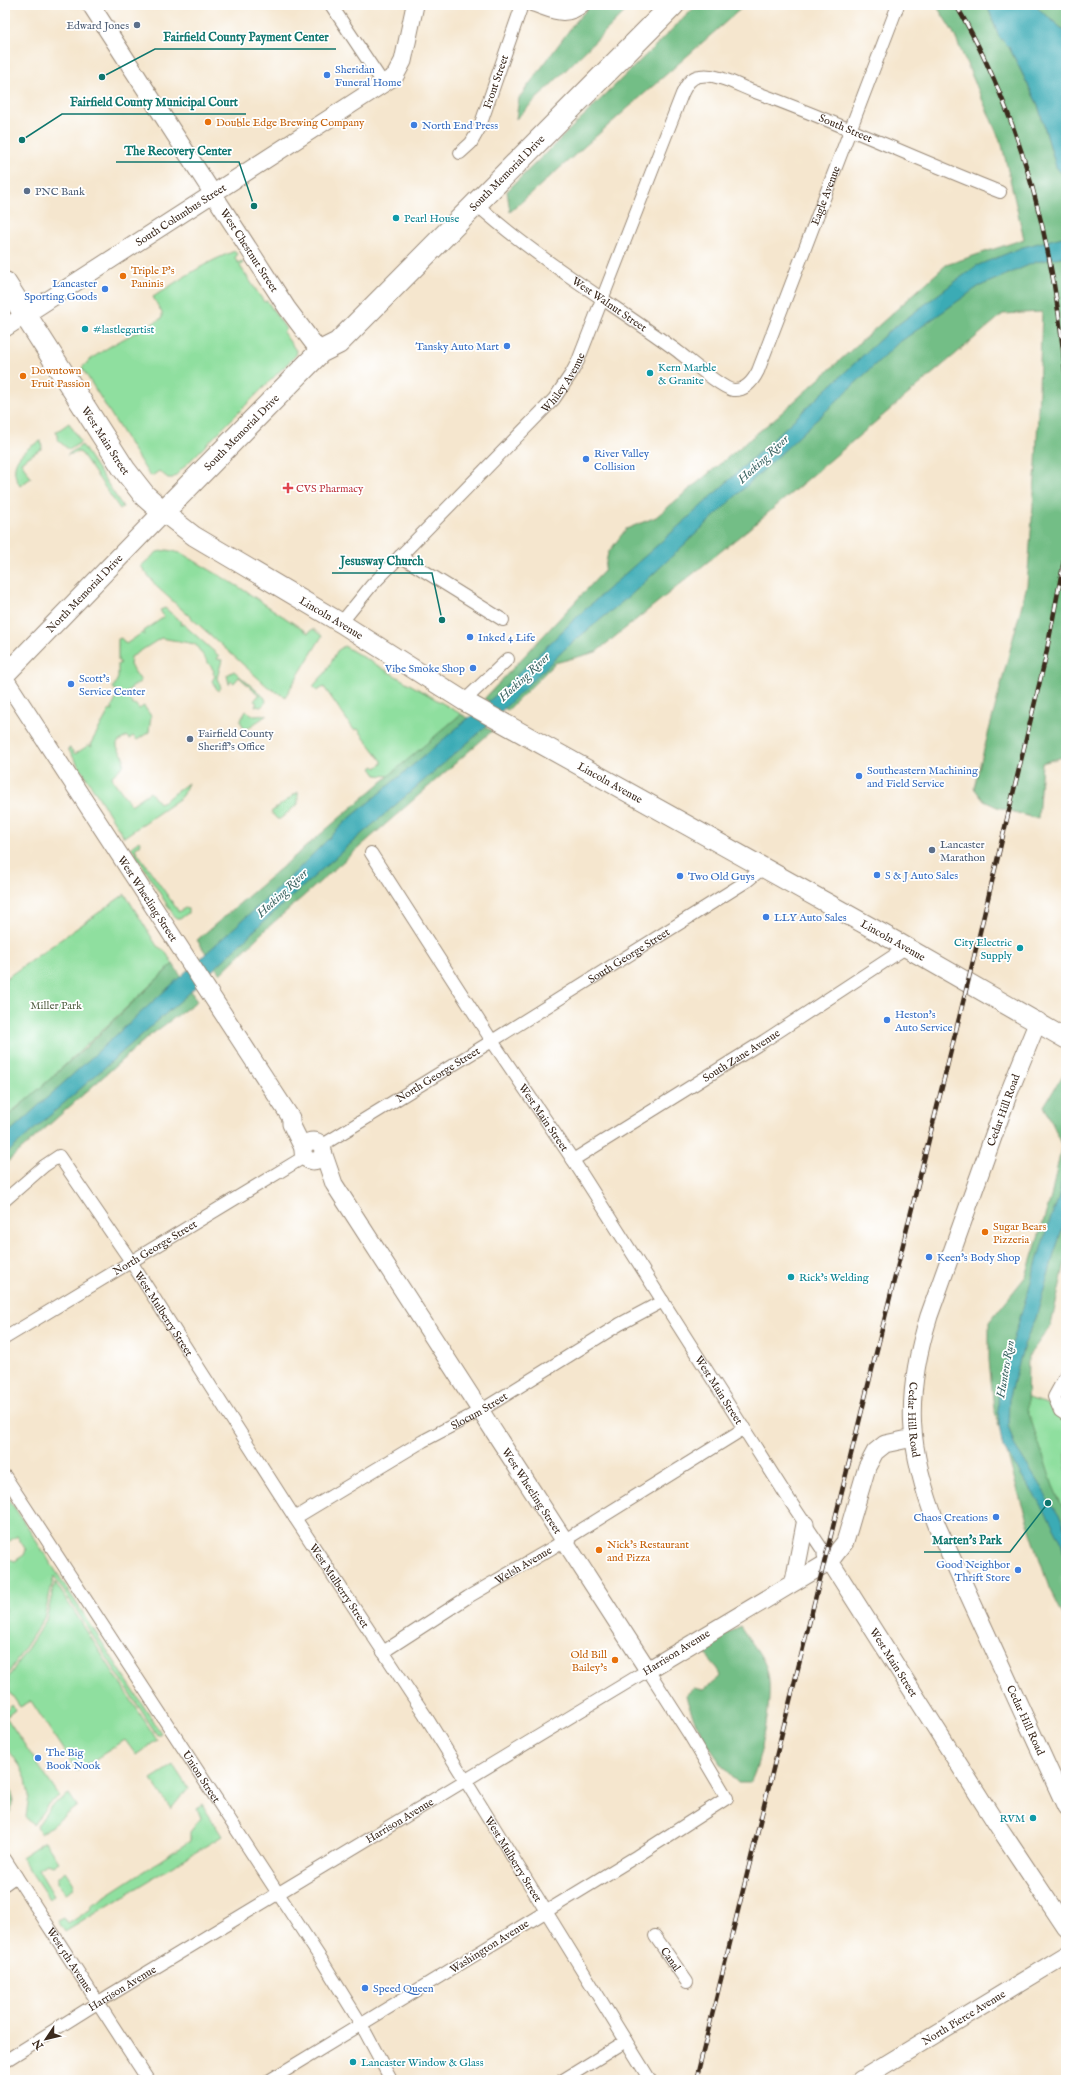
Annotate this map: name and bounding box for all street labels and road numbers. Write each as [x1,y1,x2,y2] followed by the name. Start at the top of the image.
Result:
[481,53,512,111] street label: Front Street
[817,111,874,146] street label: South Street
[467,132,548,215] street label: South Memorial Drive
[808,164,844,228] street label: Eagle Avenue
[133,181,229,250] street label: South Columbus Street
[217,206,281,295] street label: West Chestnut Street
[569,274,649,335] street label: West Walnut Street
[539,351,588,416] street label: Whiley Avenue
[201,392,283,474] street label: South Memorial Drive
[78,404,132,478] street label: West Main Street
[44,552,126,636] street label: North Memorial Drive
[296,594,365,643] street label: Lincoln Avenue
[575,760,645,807] street label: Lincoln Avenue
[114,854,180,945] street label: West Wheeling Street
[858,917,928,965] street label: Lincoln Avenue
[586,925,673,987] street label: South George Street
[700,1026,783,1086] street label: South Zane Avenue
[394,1044,483,1106] street label: North George Street
[984,1072,1024,1148] street label: Cedar Hill Road
[515,1081,571,1155] street label: West Main Street
[111,1217,200,1279] street label: North George Street
[131,1269,196,1359] street label: West Mulberry Street
[691,1353,746,1428] street label: West Main Street
[904,1381,923,1459] street label: Cedar Hill Road
[449,1390,511,1433] street label: Slocum Street
[498,1446,564,1537] street label: West Wheeling Street
[306,1541,372,1631] street label: West Mulberry Street
[492,1544,555,1588] street label: Welsh Avenue
[866,1626,920,1700] street label: West Main Street
[640,1627,713,1679] street label: Harrison Avenue
[1003,1683,1047,1758] street label: Cedar Hill Road
[179,1748,223,1806] street label: Union Street
[363,1795,436,1847] street label: Harrison Avenue
[481,1814,545,1905] street label: West Mulberry Street
[447,1917,532,1977] street label: Washington Avenue
[43,1925,96,1995] street label: West 5th Avenue
[657,1945,683,1974] street label: Canal
[86,1963,159,2015] street label: Harrison Avenue
[920,1987,1008,2049] street label: North Pierce Avenue

